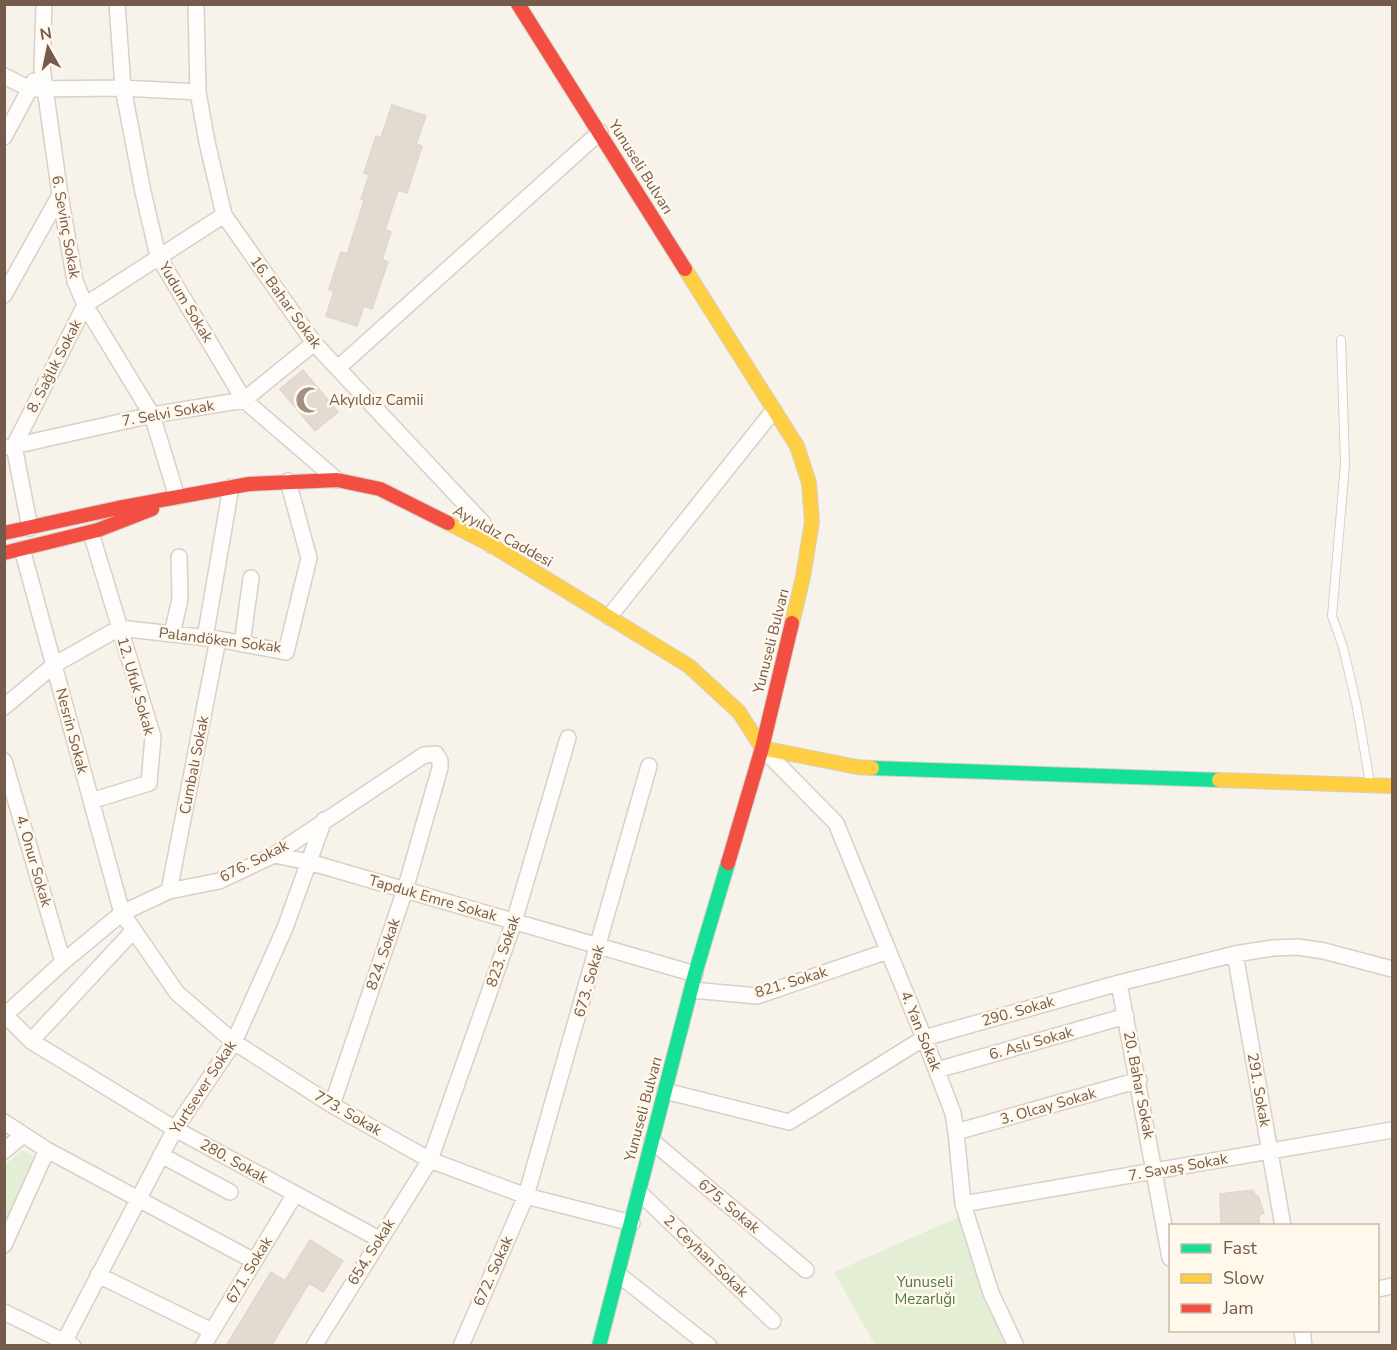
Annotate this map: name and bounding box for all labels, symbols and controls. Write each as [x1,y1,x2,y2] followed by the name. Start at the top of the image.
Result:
[18,18,78,78] north arrow
[38,22,53,46] text: N
[604,115,678,218] street label: Yunuseli Bulvarı
[47,174,85,281] street label: 6. Sevinç Sokak
[246,252,327,353] street label: 16. Bahar Sokak
[154,257,218,346] street label: Yudum Sokak
[22,316,86,416] street label: 8. Sağlık Sokak
[294,385,324,415] mosque icon: Akyıldız Camii
[329,390,423,410] place label: Akyıldız Camii
[120,395,216,431] street label: 7. Selvi Sokak
[450,500,556,572] street label: Ayyıldız Caddesi
[748,586,794,696] street label: Yunuseli Bulvarı
[158,623,283,657] street label: Palandöken Sokak
[112,635,160,738] street label: 12. Ufuk Sokak
[51,686,93,777] street label: Nesrin Sokak
[175,713,213,816] street label: Cumbalı Sokak
[11,813,57,910] street label: 4. Onur Sokak
[216,835,292,887] street label: 676. Sokak
[367,870,500,926] street label: Tapduk Emre Sokak
[481,912,525,990] street label: 823. Sokak
[361,915,405,993] street label: 824. Sokak
[569,942,609,1020] street label: 673. Sokak
[752,961,830,1002] street label: 821. Sokak
[896,988,946,1075] street label: 4. Yan Sokak
[979,991,1057,1031] street label: 290. Sokak
[987,1021,1076,1065] street label: 6. Aslı Sokak
[1119,1029,1159,1141] street label: 20. Bahar Sokak
[165,1036,241,1138] street label: Yurtsever Sokak
[1243,1051,1275,1129] street label: 291. Sokak
[619,1055,667,1164] street label: Yunuseli Bulvarı
[998,1083,1099,1129] street label: 3. Olcay Sokak
[311,1086,386,1141] street label: 773. Sokak
[196,1134,272,1188] street label: 280. Sokak
[1127,1148,1230,1186] street label: 7. Savaş Sokak
[694,1174,764,1238] street label: 675. Sokak
[659,1210,753,1302] street label: 2. Ceyhan Sokak
[343,1215,400,1289] street label: 654. Sokak
[1169,1224,1379,1332] legend
[221,1232,277,1307] street label: 671. Sokak
[469,1232,518,1309] street label: 672. Sokak
[1223,1236,1258,1260] text: Fast
[1223,1266,1264,1290] text: Slow
[894,1272,956,1309] park label: Yunuseli Mezarlığı
[1222,1296,1254,1320] text: Jam

